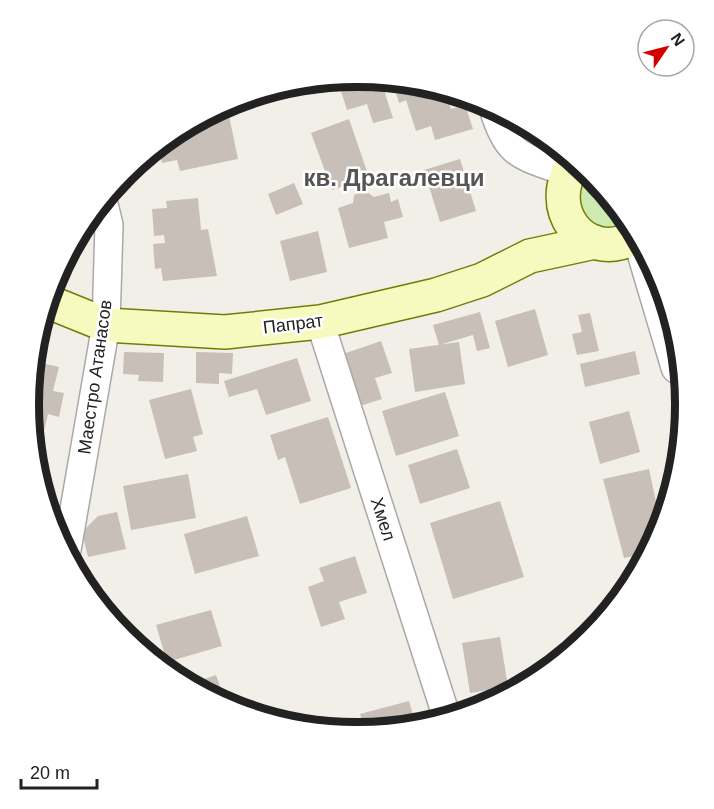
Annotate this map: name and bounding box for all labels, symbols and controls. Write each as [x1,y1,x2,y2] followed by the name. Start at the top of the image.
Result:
[636,18,696,78] north arrow
[668,30,688,49] text: N
[303,164,485,191] district label: кв. Драгалевци
[74,298,116,456] street label: Маестро Атанасов
[262,310,324,338] street label: Папрат
[367,495,399,543] street label: Хмел
[21,752,98,790] scale bar
[30,763,70,783] text: 20 m

